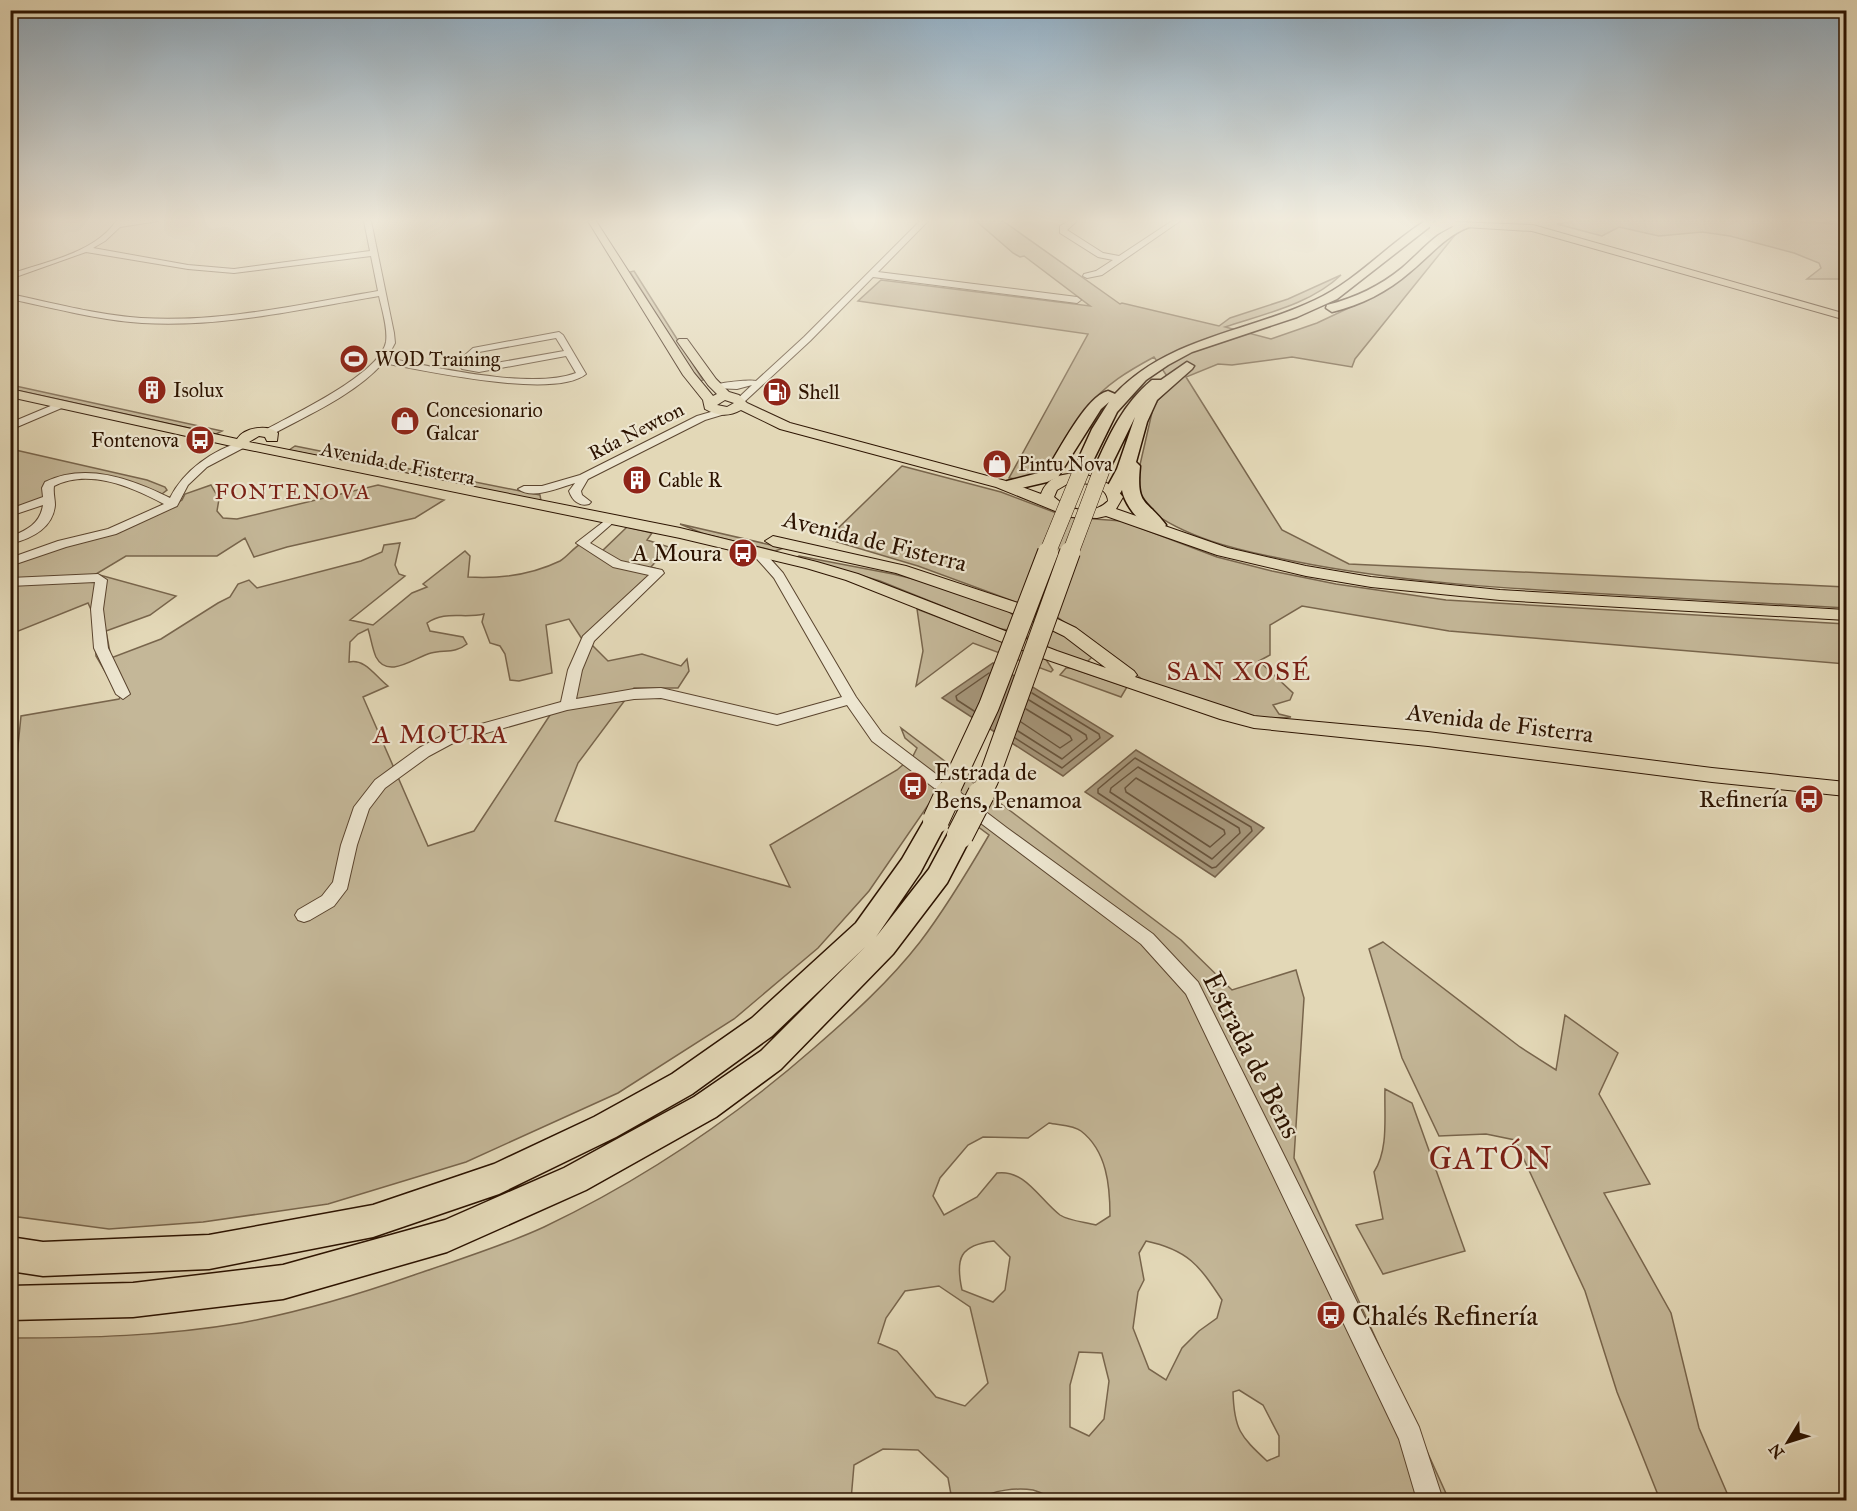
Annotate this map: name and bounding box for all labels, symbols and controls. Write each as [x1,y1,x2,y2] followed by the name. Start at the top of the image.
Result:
[338,343,370,375] sports icon: WOD Training
[375,347,501,372] place label: WOD Training
[136,374,168,406] building icon: Isolux
[761,376,793,408] fuel station icon: Shell
[173,378,224,402] place label: Isolux
[798,380,840,404] place label: Shell
[584,397,688,465] street label: Rúa Newton
[426,398,543,445] place label: Concesionario Galcar
[389,405,421,437] shop icon: Concesionario Galcar
[184,424,216,456] bus stop icon: Fontenova
[91,428,180,452] place label: Fontenova
[318,436,478,490] street label: Avenida de Fisterra
[981,448,1013,480] shop icon: Pintu Nova
[1018,452,1113,476] place label: Pintu Nova
[621,464,653,496] building icon: Cable R
[658,468,723,492] place label: Cable R
[214,478,372,505] district label: FONTENOVA
[779,503,971,579] street label: Avenida de Fisterra
[727,537,759,569] bus stop icon: A Moura
[631,538,723,568] place label: A Moura
[1166,655,1312,687] district label: SAN XOSÉ
[1404,697,1596,749] street label: Avenida de Fisterra
[372,718,509,750] district label: A MOURA
[934,757,1083,815] place label: Estrada de Bens, Penamoa
[897,770,929,802] bus stop icon: Estrada de Bens, Penamoa
[1793,783,1825,815] bus stop icon: Refinería
[1699,784,1789,814] place label: Refinería
[1195,966,1309,1144] street label: Estrada de Bens
[1429,1138,1553,1178] district label: GATÓN
[1352,1298,1538,1333] place label: Chalés Refinería
[1315,1299,1347,1331] bus stop icon: Chalés Refinería
[1758,1412,1818,1472] north arrow
[1765,1439,1788,1462] text: N

